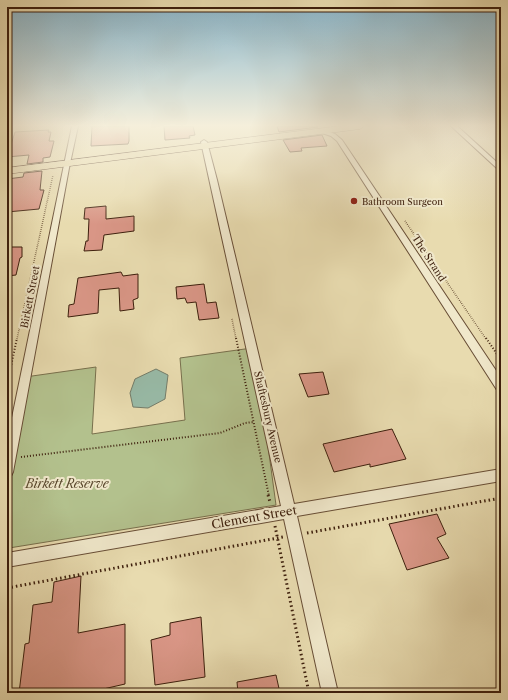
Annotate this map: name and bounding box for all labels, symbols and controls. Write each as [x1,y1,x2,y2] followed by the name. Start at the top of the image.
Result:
[349,196,359,206] marker: Bathroom Surgeon
[362,196,443,207] place label: Bathroom Surgeon
[409,232,449,284] street label: The Strand
[18,264,43,329] street label: Birkett Street
[251,370,285,465] street label: Shaftesbury Avenue
[25,476,110,491] park label: Birkett Reserve
[210,502,299,532] street label: Clement Street

